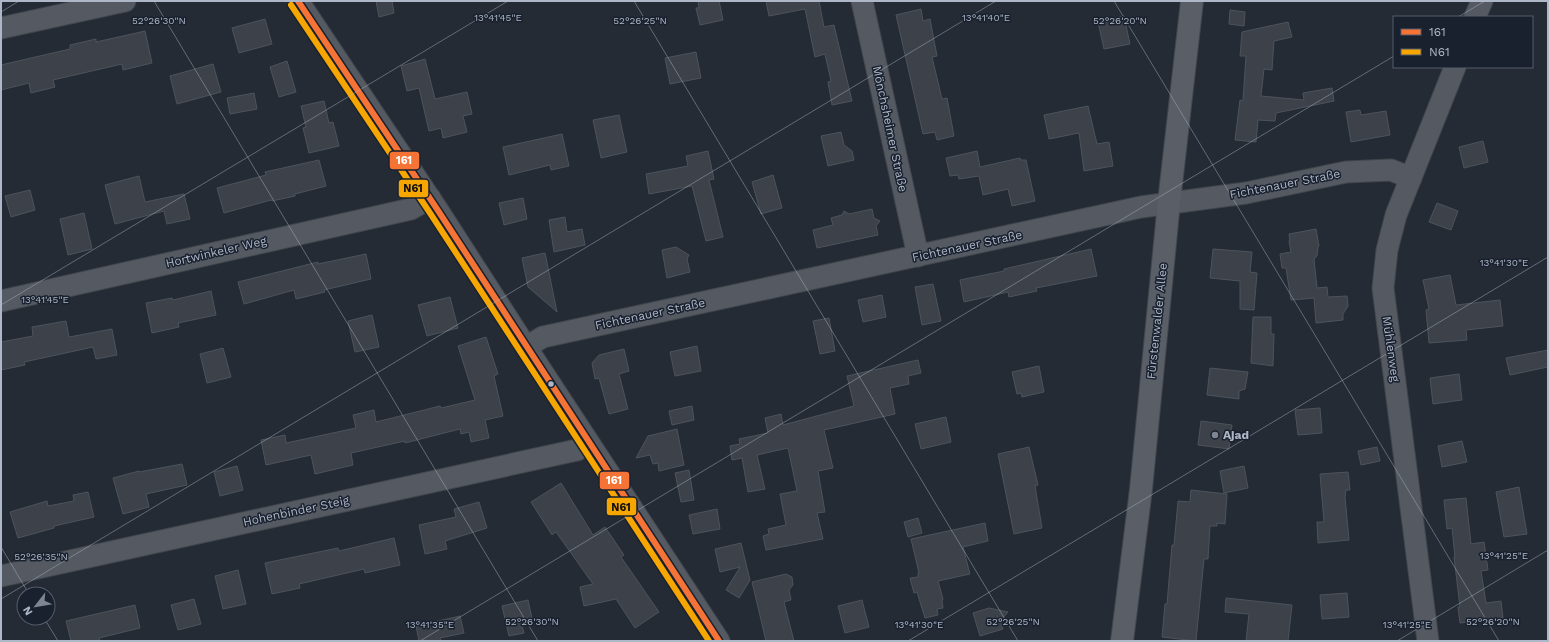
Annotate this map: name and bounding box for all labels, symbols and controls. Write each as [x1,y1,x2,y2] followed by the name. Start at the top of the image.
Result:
[474,12,522,23] text: 13°41'45"E
[962,12,1010,23] text: 13°41'40"E
[132,15,186,26] text: 52°26'30"N
[613,15,667,26] text: 52°26'25"N
[1093,15,1147,26] text: 52°26'20"N
[1393,16,1533,68] legend
[1429,25,1446,39] text: 161
[1429,45,1450,59] text: N61
[870,65,910,193] street label: Mönchsheimer Straße
[389,151,420,170] line badge: 161
[396,154,412,167] text: 161
[1229,166,1342,202] street label: Fichtenauer Straße
[398,179,429,198] line badge: N61
[403,182,423,195] text: N61
[911,227,1023,265] street label: Fichtenauer Straße
[164,233,268,270] street label: Hortwinkeler Weg
[1480,257,1528,268] text: 13°41'30"E
[1144,262,1170,380] street label: Fürstenwalder Allee
[21,294,69,305] text: 13°41'45"E
[594,295,706,333] street label: Fichtenauer Straße
[1379,315,1403,383] street label: Mühlenweg
[546,379,556,389] unlabelled marker
[1223,428,1249,442] place label: Ajad
[1210,430,1220,440] marker: Ajad
[599,471,630,490] line badge: 161
[606,474,622,487] text: 161
[242,493,351,529] street label: Hohenbinder Steig
[606,497,637,516] line badge: N61
[611,501,631,514] text: N61
[1480,550,1528,561] text: 13°41'25"E
[14,551,68,562] text: 52°26'35"N
[16,586,56,626] north arrow
[20,604,36,618] text: N
[505,616,559,627] text: 52°26'30"N
[986,616,1040,627] text: 52°26'25"N
[1466,616,1520,627] text: 52°26'20"N
[406,619,454,630] text: 13°41'35"E
[895,619,943,630] text: 13°41'30"E
[1383,619,1431,630] text: 13°41'25"E

